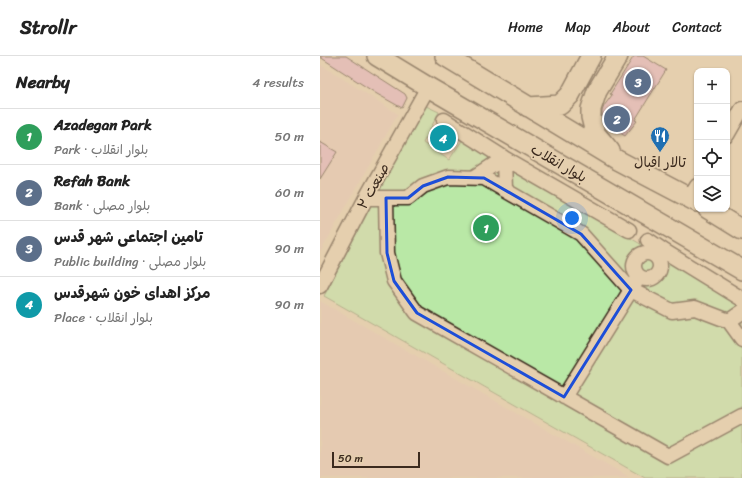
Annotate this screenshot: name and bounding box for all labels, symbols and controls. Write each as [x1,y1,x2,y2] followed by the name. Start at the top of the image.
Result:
[20,11,76,44] text: Strollr
[508,15,543,40] text: Home
[565,15,591,40] text: Map
[613,15,650,40] text: About
[672,15,722,40] text: Contact
[16,67,70,97] text: Nearby
[625,67,651,97] pin: 3
[694,68,730,212] map controls
[694,68,730,104] button: +
[252,71,304,94] text: 4 results
[604,104,630,134] pin: 2
[694,104,730,140] button: −
[54,112,152,138] text: Azadegan Park
[430,123,456,153] pin: 4
[26,125,32,148] text: 1
[274,125,304,148] text: 50 m
[649,125,671,153] restaurant icon: تالار اقبال
[526,137,592,190] street label: بلوار انقلاب
[54,138,148,161] text: Park · بلوار انقلاب
[694,140,730,176] button: locate
[634,150,687,175] place label: تالار اقبال
[350,158,396,214] street label: صنعت ۲
[54,168,130,194] text: Refah Bank
[694,176,730,212] button: layers
[25,181,33,204] text: 2
[275,181,304,204] text: 60 m
[54,194,150,217] text: Bank · بلوار مصلی
[562,208,582,228] your location
[473,213,499,243] pin: 1
[54,224,203,250] text: تامین اجتماعی شهر قدس
[25,237,33,260] text: 3
[274,237,304,260] text: 90 m
[54,250,206,273] text: Public building · بلوار مصلی
[54,280,211,306] text: مرکز اهدای خون شهرقدس
[25,293,33,316] text: 4
[274,293,304,316] text: 90 m
[54,306,153,329] text: Place · بلوار انقلاب
[338,449,363,468] text: 50 m
[332,450,420,469] scale bar

